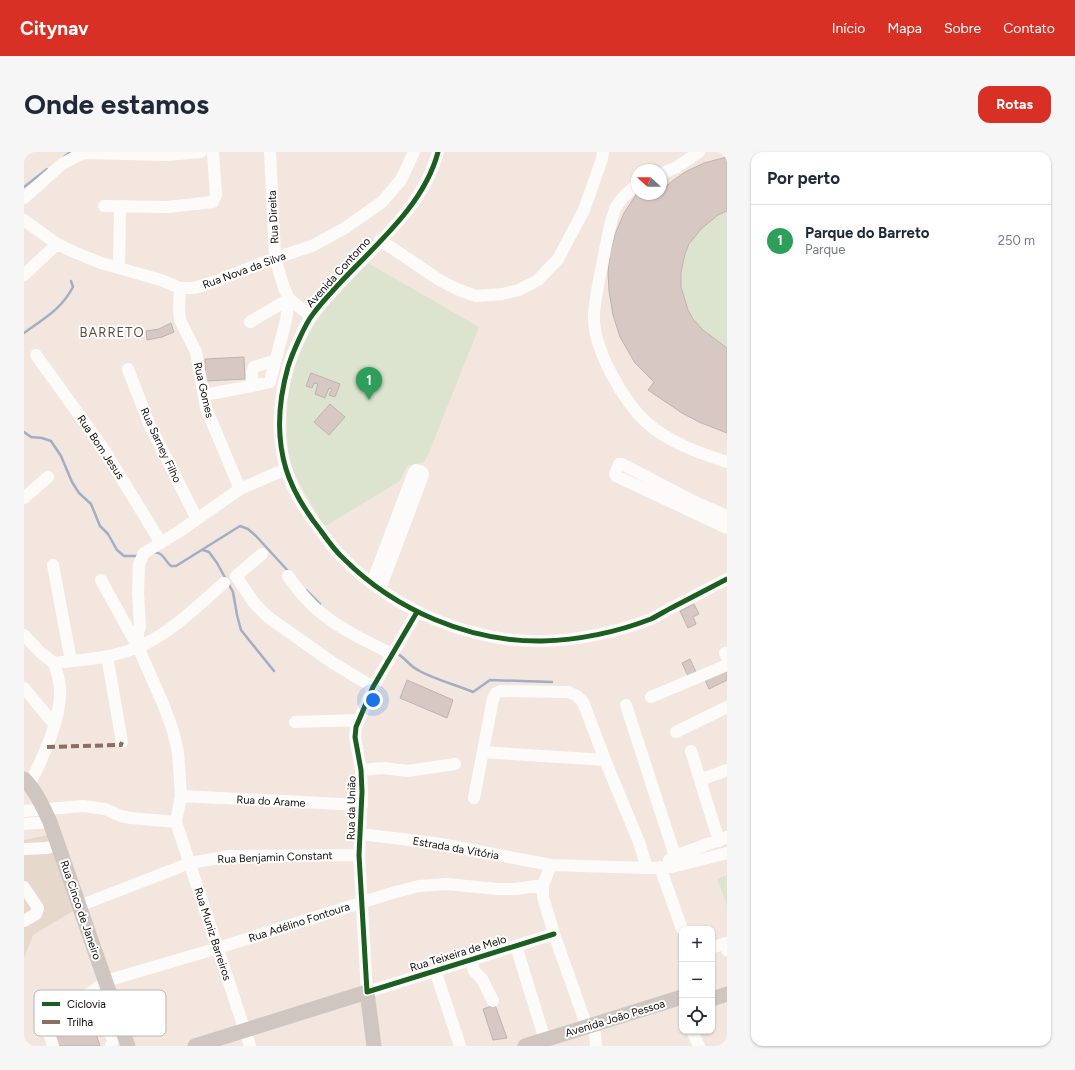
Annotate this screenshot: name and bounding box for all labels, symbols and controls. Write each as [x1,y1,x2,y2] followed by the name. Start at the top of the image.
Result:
[20,17,89,40] text: Citynav
[832,20,865,37] text: Início
[887,20,922,37] text: Mapa
[944,20,981,37] text: Sobre
[1003,20,1055,37] text: Contato
[978,86,1051,123] button: Rotas
[24,87,209,121] text: Onde estamos
[631,164,667,200] north arrow
[767,168,840,188] text: Por perto
[266,190,281,244] street label: Rua Direita
[805,224,930,242] text: Parque do Barreto
[777,233,783,248] text: 1
[998,233,1035,248] text: 250 m
[304,235,373,310] street label: Avenida Contorno
[805,242,845,257] text: Parque
[201,249,288,292] street label: Rua Nova da Silva
[80,325,144,340] district label: BARRETO
[191,361,216,419] street label: Rua Gomes
[356,367,382,400] pin: 1
[137,406,184,485] street label: Rua Sarney Filho
[74,413,127,482] street label: Rua Bom Jesus
[363,690,383,710] your location
[344,776,359,840] street label: Rua da União
[236,793,306,810] street label: Rua do Arame
[412,835,500,862] street label: Estrada da Vitória
[217,849,333,866] street label: Rua Benjamin Constant
[57,859,104,962] street label: Rua Cinco de Janeiro
[191,886,234,982] street label: Rua Muniz Barreiros
[247,900,351,945] street label: Rua Adélino Fontoura
[679,926,715,1034] map controls
[679,926,715,962] button: +
[408,933,508,974] street label: Rua Teixeira de Melo
[679,962,715,998] button: −
[34,990,166,1036] legend
[564,997,667,1040] street label: Avenida João Pessoa
[67,998,106,1011] text: Ciclovia
[679,998,715,1034] button: locate
[67,1016,93,1029] text: Trilha

